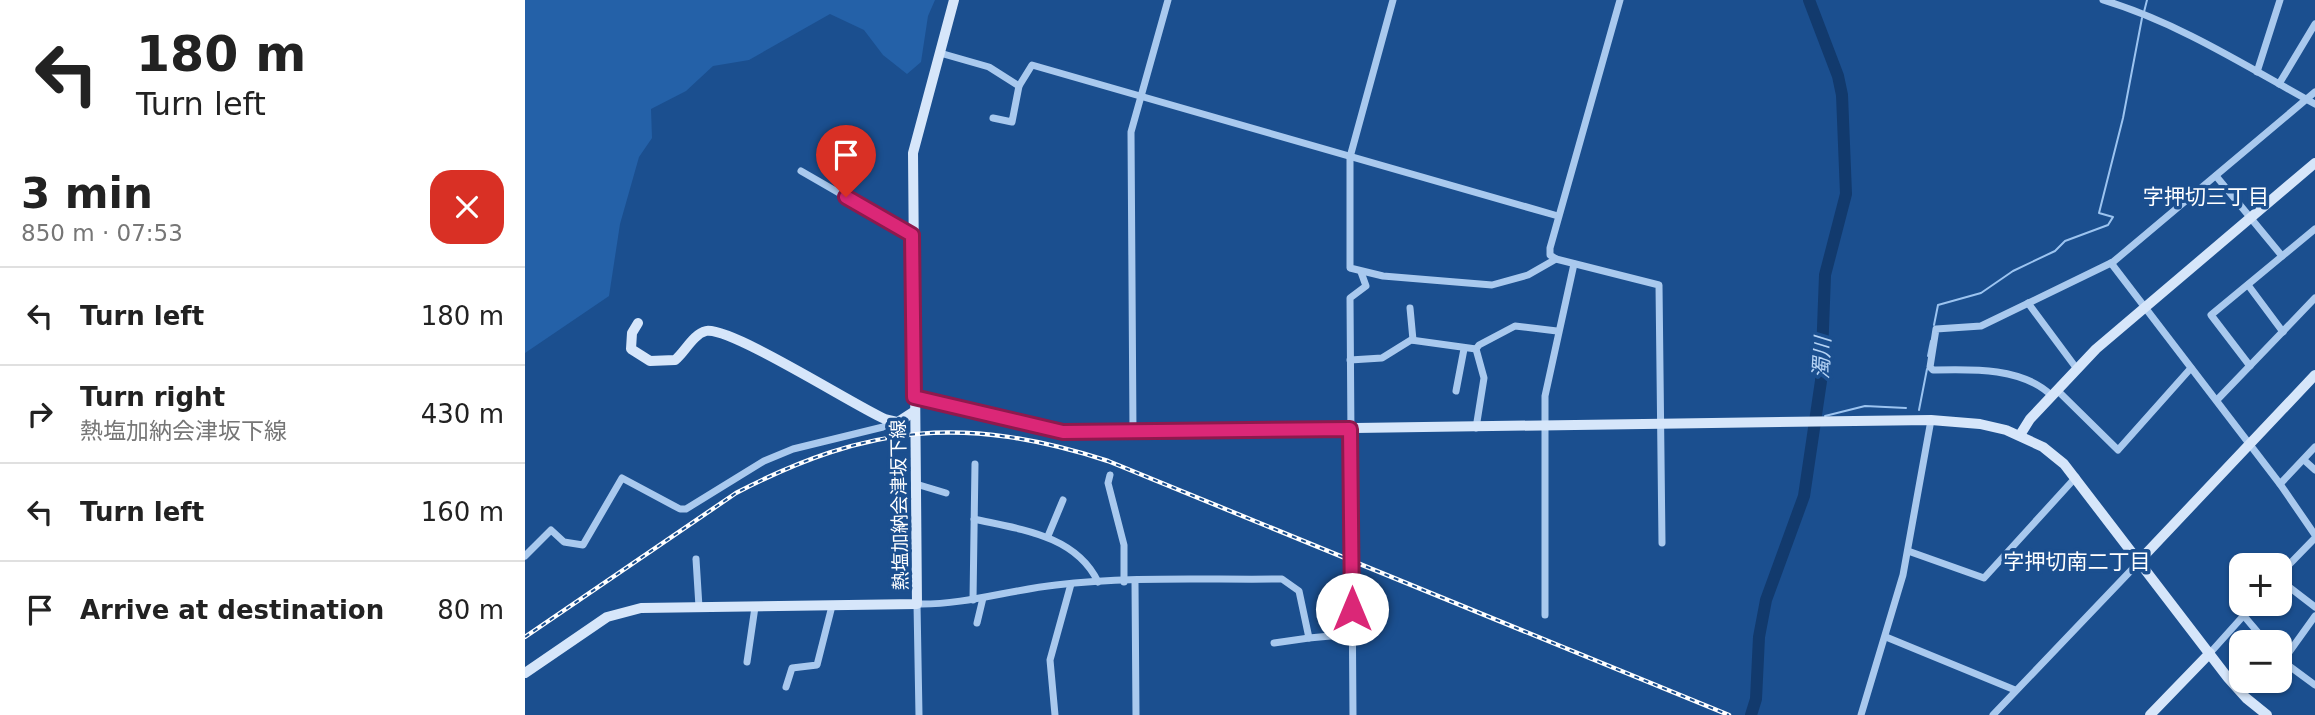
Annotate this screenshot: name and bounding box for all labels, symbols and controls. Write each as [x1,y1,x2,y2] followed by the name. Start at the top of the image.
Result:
[136,26,306,83] text: 180 m
[21,28,112,119] icon: left
[136,85,266,123] text: Turn left
[816,125,876,197] pin
[827,136,865,174] icon: arrive
[21,169,153,218] text: 3 min
[430,170,504,244] button: close
[2143,185,2269,209] district label: 字押切三丁目
[21,220,183,246] text: 850 m · 07:53
[21,297,59,335] icon: left
[80,301,204,331] text: Turn left
[421,301,504,331] text: 180 m
[1809,334,1835,380] water label: 濁川
[80,382,225,412] text: Turn right
[21,395,59,433] icon: right
[421,399,504,429] text: 430 m
[80,418,287,444] text: 熱塩加納会津坂下線
[887,419,911,591] street label: 熱塩加納会津坂下線
[21,493,59,531] icon: left
[80,497,204,527] text: Turn left
[421,497,504,527] text: 160 m
[2004,550,2151,574] district label: 字押切南二丁目
[2229,553,2292,693] map controls
[2229,553,2292,616] button: +
[1315,572,1389,646] position arrow
[21,591,59,629] icon: arrive
[80,595,384,625] text: Arrive at destination
[437,595,504,625] text: 80 m
[2229,630,2292,693] button: −

